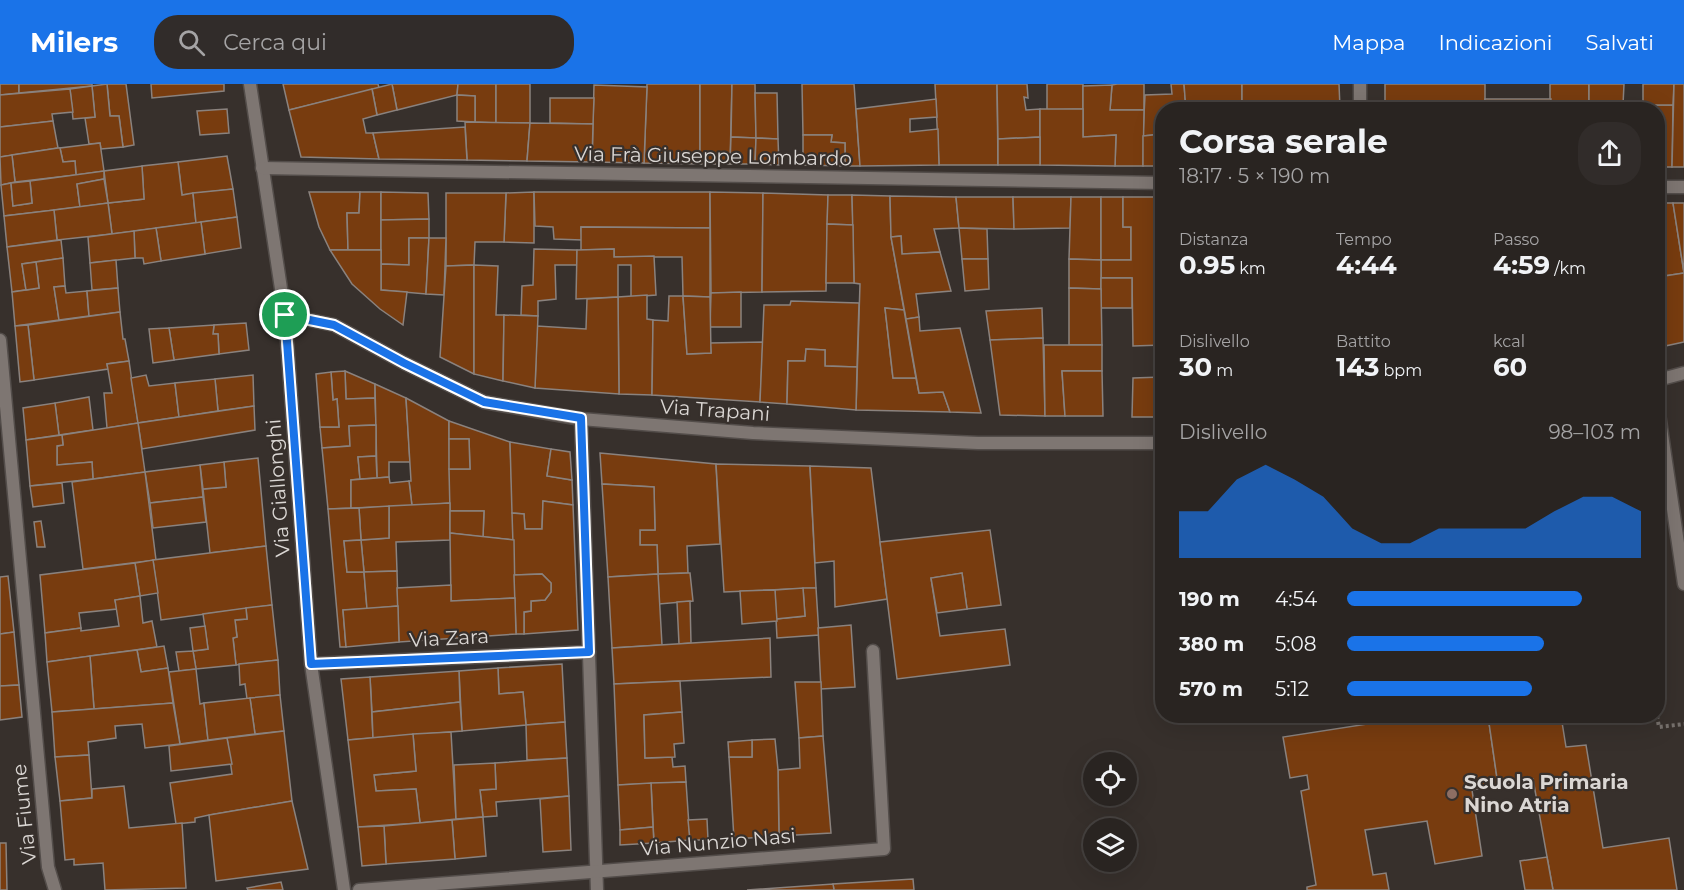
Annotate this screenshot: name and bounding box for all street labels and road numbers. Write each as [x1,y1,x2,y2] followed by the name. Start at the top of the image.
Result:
[574,142,852,170] street label: Via Frà Giuseppe Lombardo
[659,394,771,426] street label: Via Trapani
[261,418,295,558] street label: Via Giallonghi
[408,624,490,652] street label: Via Zara
[7,763,41,865] street label: Via Fiume
[639,823,797,861] street label: Via Nunzio Nasi

